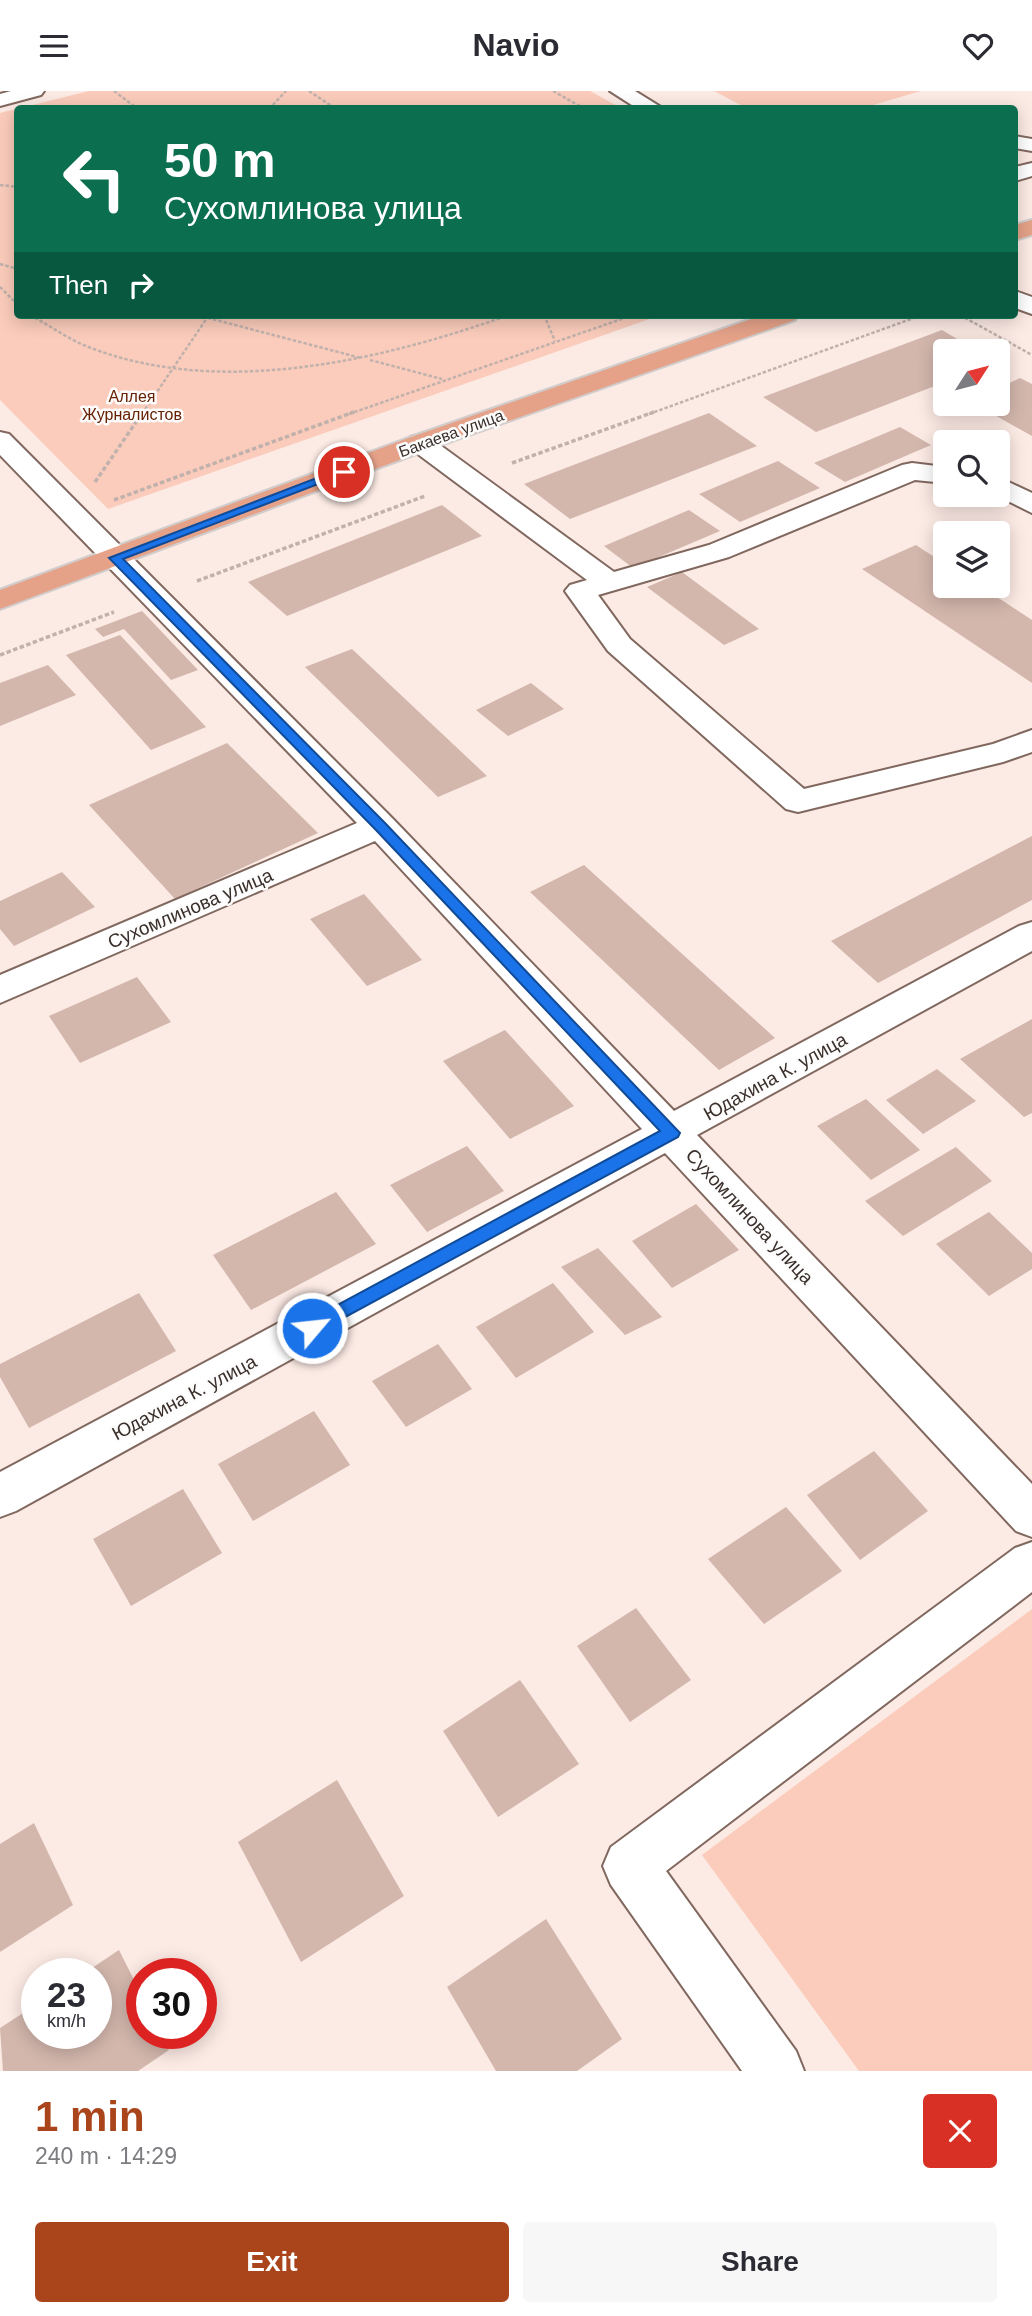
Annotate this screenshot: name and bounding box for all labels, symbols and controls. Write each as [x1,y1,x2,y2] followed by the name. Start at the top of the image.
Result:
[35,27,73,65] icon: menu
[472,27,560,63] text: Navio
[959,27,997,65] icon: heart
[49,133,140,224] icon: left
[164,133,276,187] text: 50 m
[164,190,462,226] text: Сухомлинова улица
[122,266,160,304] icon: right
[49,270,108,300] text: Then
[933,339,1010,417] north arrow
[933,339,1010,598] map controls
[82,388,182,423] park label: Аллея Журналистов
[396,407,506,460] street label: Бакаева улица
[933,430,1010,507] button: search
[314,442,374,502] pin
[325,453,363,491] icon: arrive
[933,521,1010,598] button: layers
[105,864,276,953] street label: Сухомлинова улица
[700,1028,851,1124] street label: Юдахина К. улица
[682,1145,818,1288] street label: Сухомлинова улица
[275,1291,349,1365] position arrow
[109,1350,260,1444] street label: Юдахина К. улица
[126,1958,217,2049] speed limit sign: 30
[47,1975,86,2014] text: 23
[47,2011,86,2031] text: km/h
[35,2093,145,2140] text: 1 min
[923,2094,997,2168] button: close
[35,2143,177,2169] text: 240 m · 14:29
[35,2222,509,2302] button: Exit
[523,2222,997,2302] button: Share

